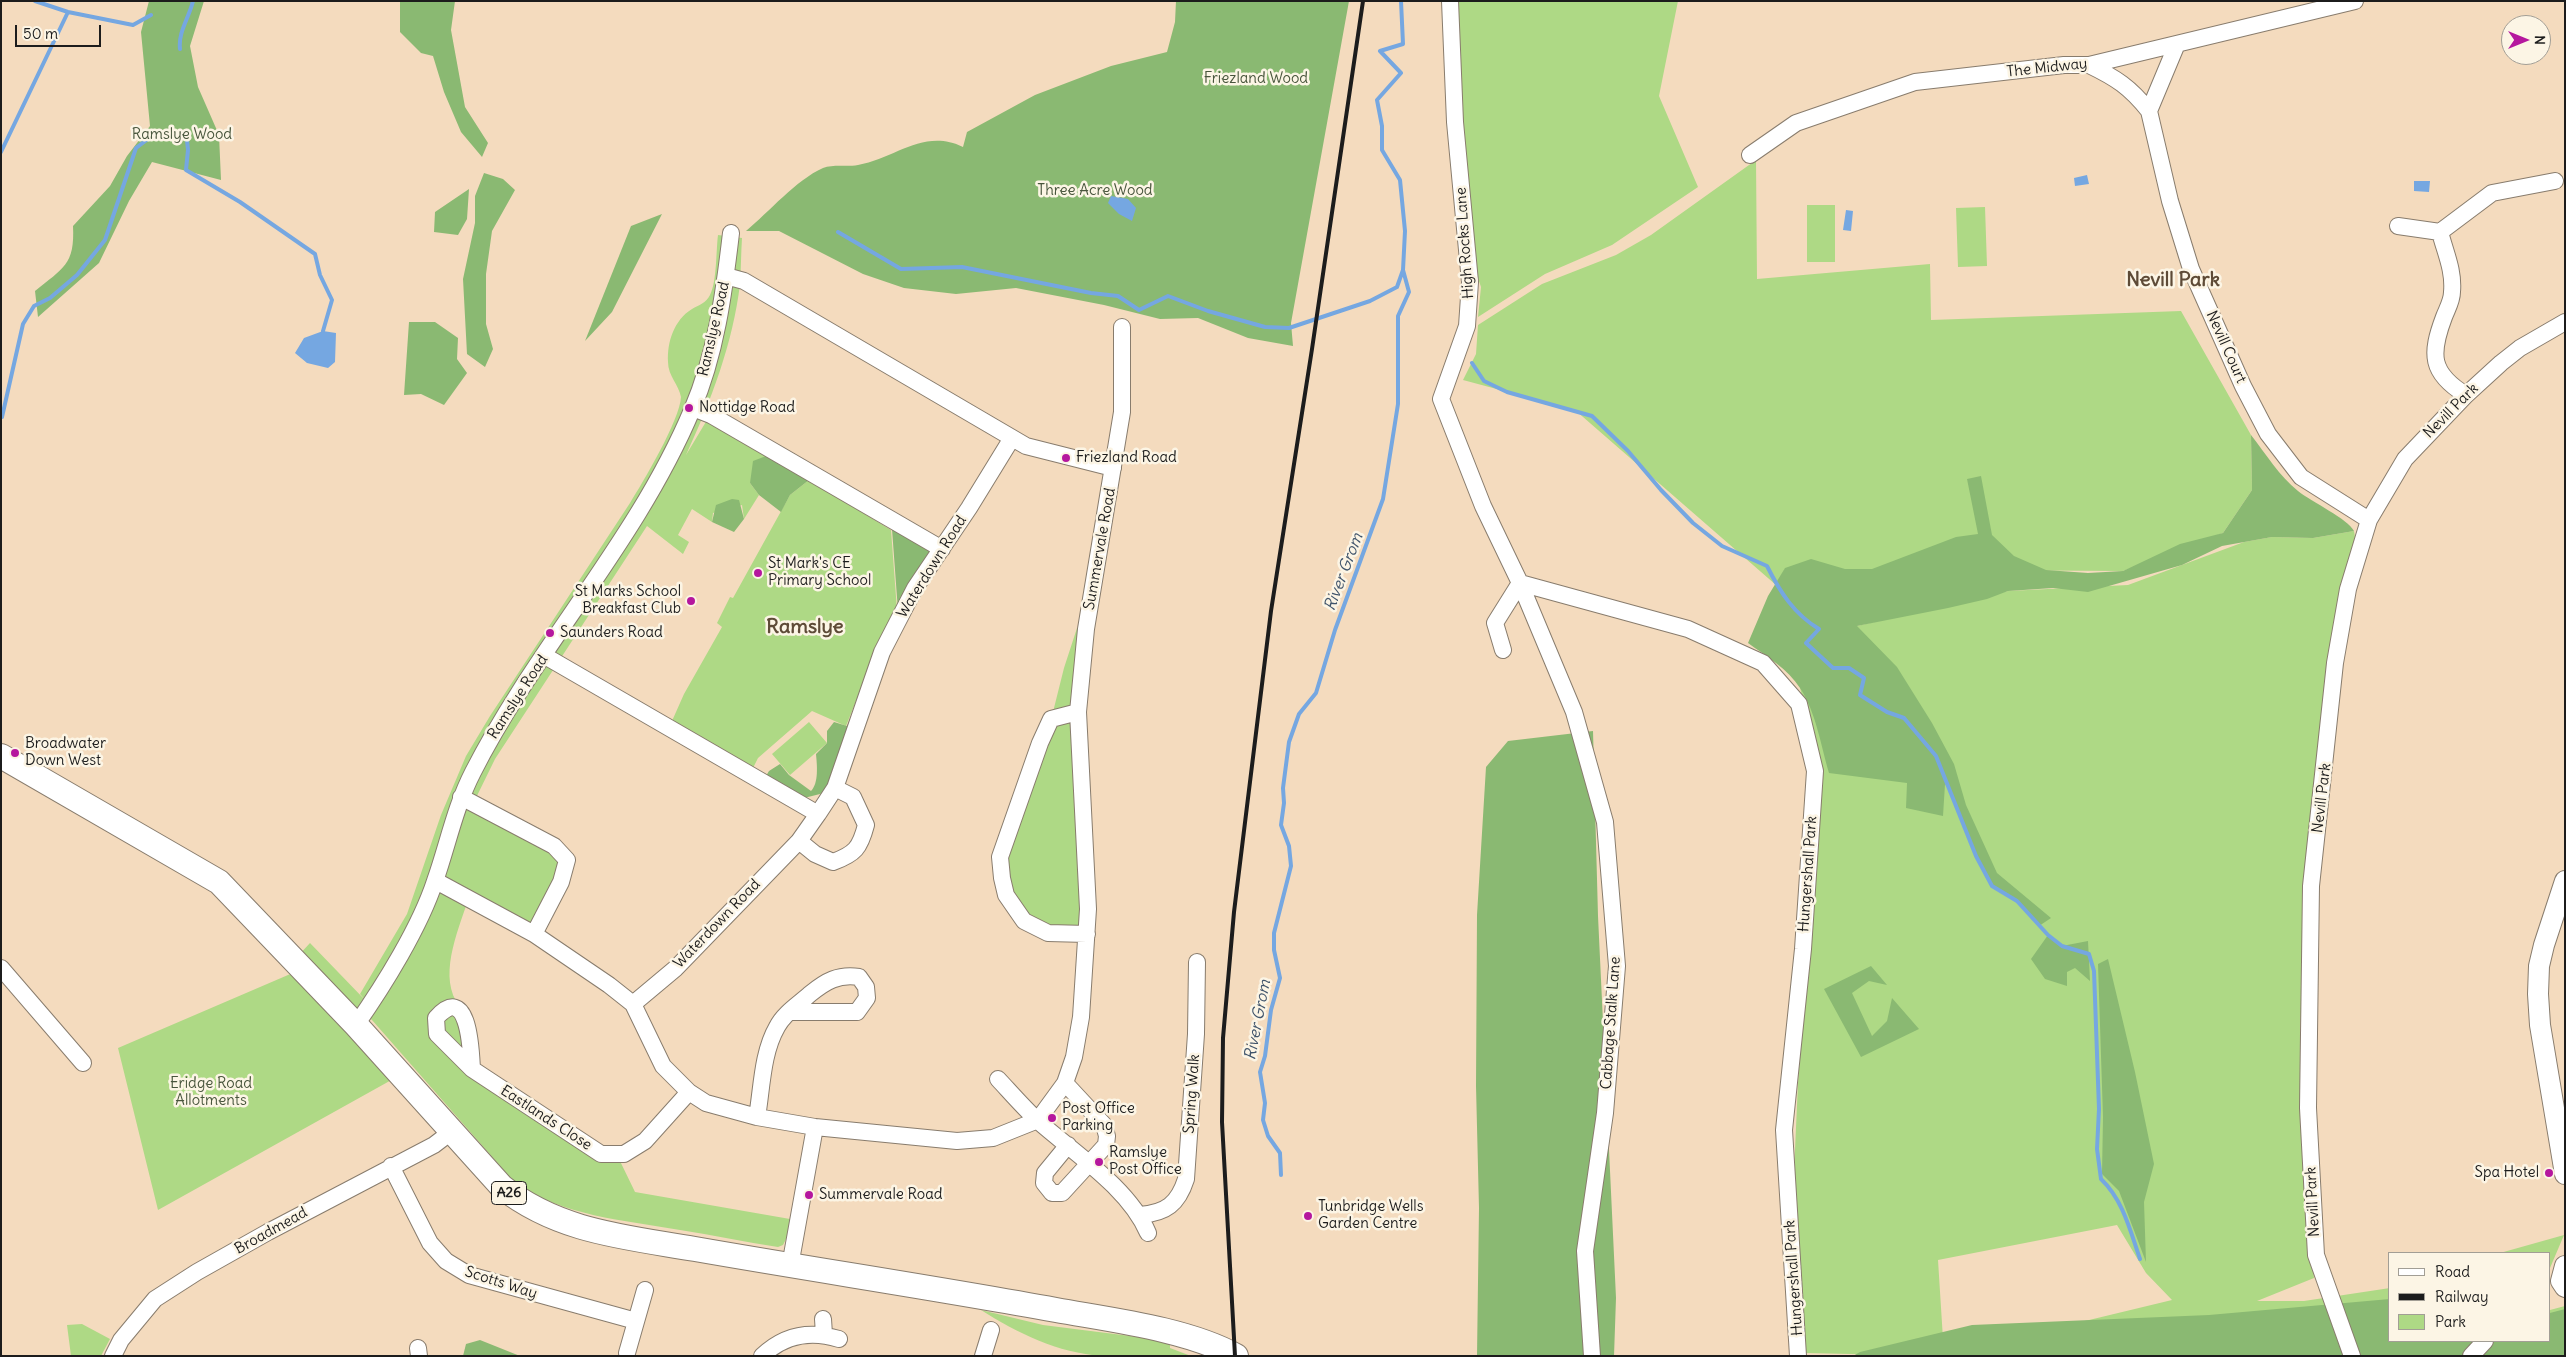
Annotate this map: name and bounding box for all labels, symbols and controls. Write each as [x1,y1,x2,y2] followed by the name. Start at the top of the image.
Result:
[18,15,104,47] scale bar
[2501,15,2551,65] north arrow
[23,24,58,43] text: 50 m
[2531,35,2549,45] text: N
[2006,55,2088,81] street label: The Midway
[1204,70,1308,88] park label: Friezland Wood
[132,126,232,144] park label: Ramslye Wood
[1037,182,1153,200] park label: Three Acre Wood
[1452,187,1478,299] street label: High Rocks Lane
[2126,268,2220,292] district label: Nevill Park
[694,280,734,378] street label: Ramslye Road
[2202,308,2250,386] street label: Nevill Court
[2420,380,2482,442] street label: Nevill Park
[699,399,795,417] place label: Nottidge Road
[683,402,695,414] marker: Nottidge Road
[1076,449,1177,467] place label: Friezland Road
[1060,452,1072,464] marker: Friezland Road
[1080,487,1120,611] street label: Summervale Road
[893,513,971,621] street label: Waterdown Road
[1320,531,1368,613] water label: River Grom
[768,555,871,590] place label: St Mark's CE Primary School
[752,567,764,579] marker: St Mark's CE Primary School
[575,583,681,618] place label: St Marks School Breakfast Club
[685,595,697,607] marker: St Marks School Breakfast Club
[766,615,844,639] district label: Ramslye
[560,624,663,642] place label: Saunders Road
[544,627,556,639] marker: Saunders Road
[484,652,552,742] street label: Ramslye Road
[25,735,106,770] place label: Broadwater Down West
[9,747,21,759] marker: Broadwater Down West
[2309,762,2335,834] street label: Nevill Park
[1795,815,1821,933] street label: Hungershall Park
[670,876,764,972] street label: Waterdown Road
[1597,956,1625,1090] street label: Cabbage Stalk Lane
[1241,978,1275,1062] water label: River Grom
[1180,1054,1204,1134] street label: Spring Walk
[170,1075,252,1110] park label: Eridge Road Allotments
[497,1082,595,1154] street label: Eastlands Close
[1062,1100,1135,1135] place label: Post Office Parking
[1046,1112,1058,1124] marker: Post Office Parking
[1109,1144,1182,1179] place label: Ramslye Post Office
[1093,1156,1105,1168] marker: Ramslye Post Office
[2475,1164,2539,1182] place label: Spa Hotel
[2302,1166,2324,1238] street label: Nevill Park
[2543,1167,2555,1179] marker: Spa Hotel
[492,1182,526,1204] road number: A26
[819,1186,943,1204] place label: Summervale Road
[803,1189,815,1201] marker: Summervale Road
[1318,1198,1424,1233] place label: Tunbridge Wells Garden Centre
[232,1204,310,1258] street label: Broadmead
[1302,1210,1314,1222] marker: Tunbridge Wells Garden Centre
[1781,1219,1807,1337] street label: Hungershall Park
[2388,1252,2551,1342] legend
[2435,1262,2470,1281] text: Road
[463,1263,539,1303] street label: Scotts Way
[2435,1287,2489,1306] text: Railway
[2435,1312,2466,1331] text: Park

